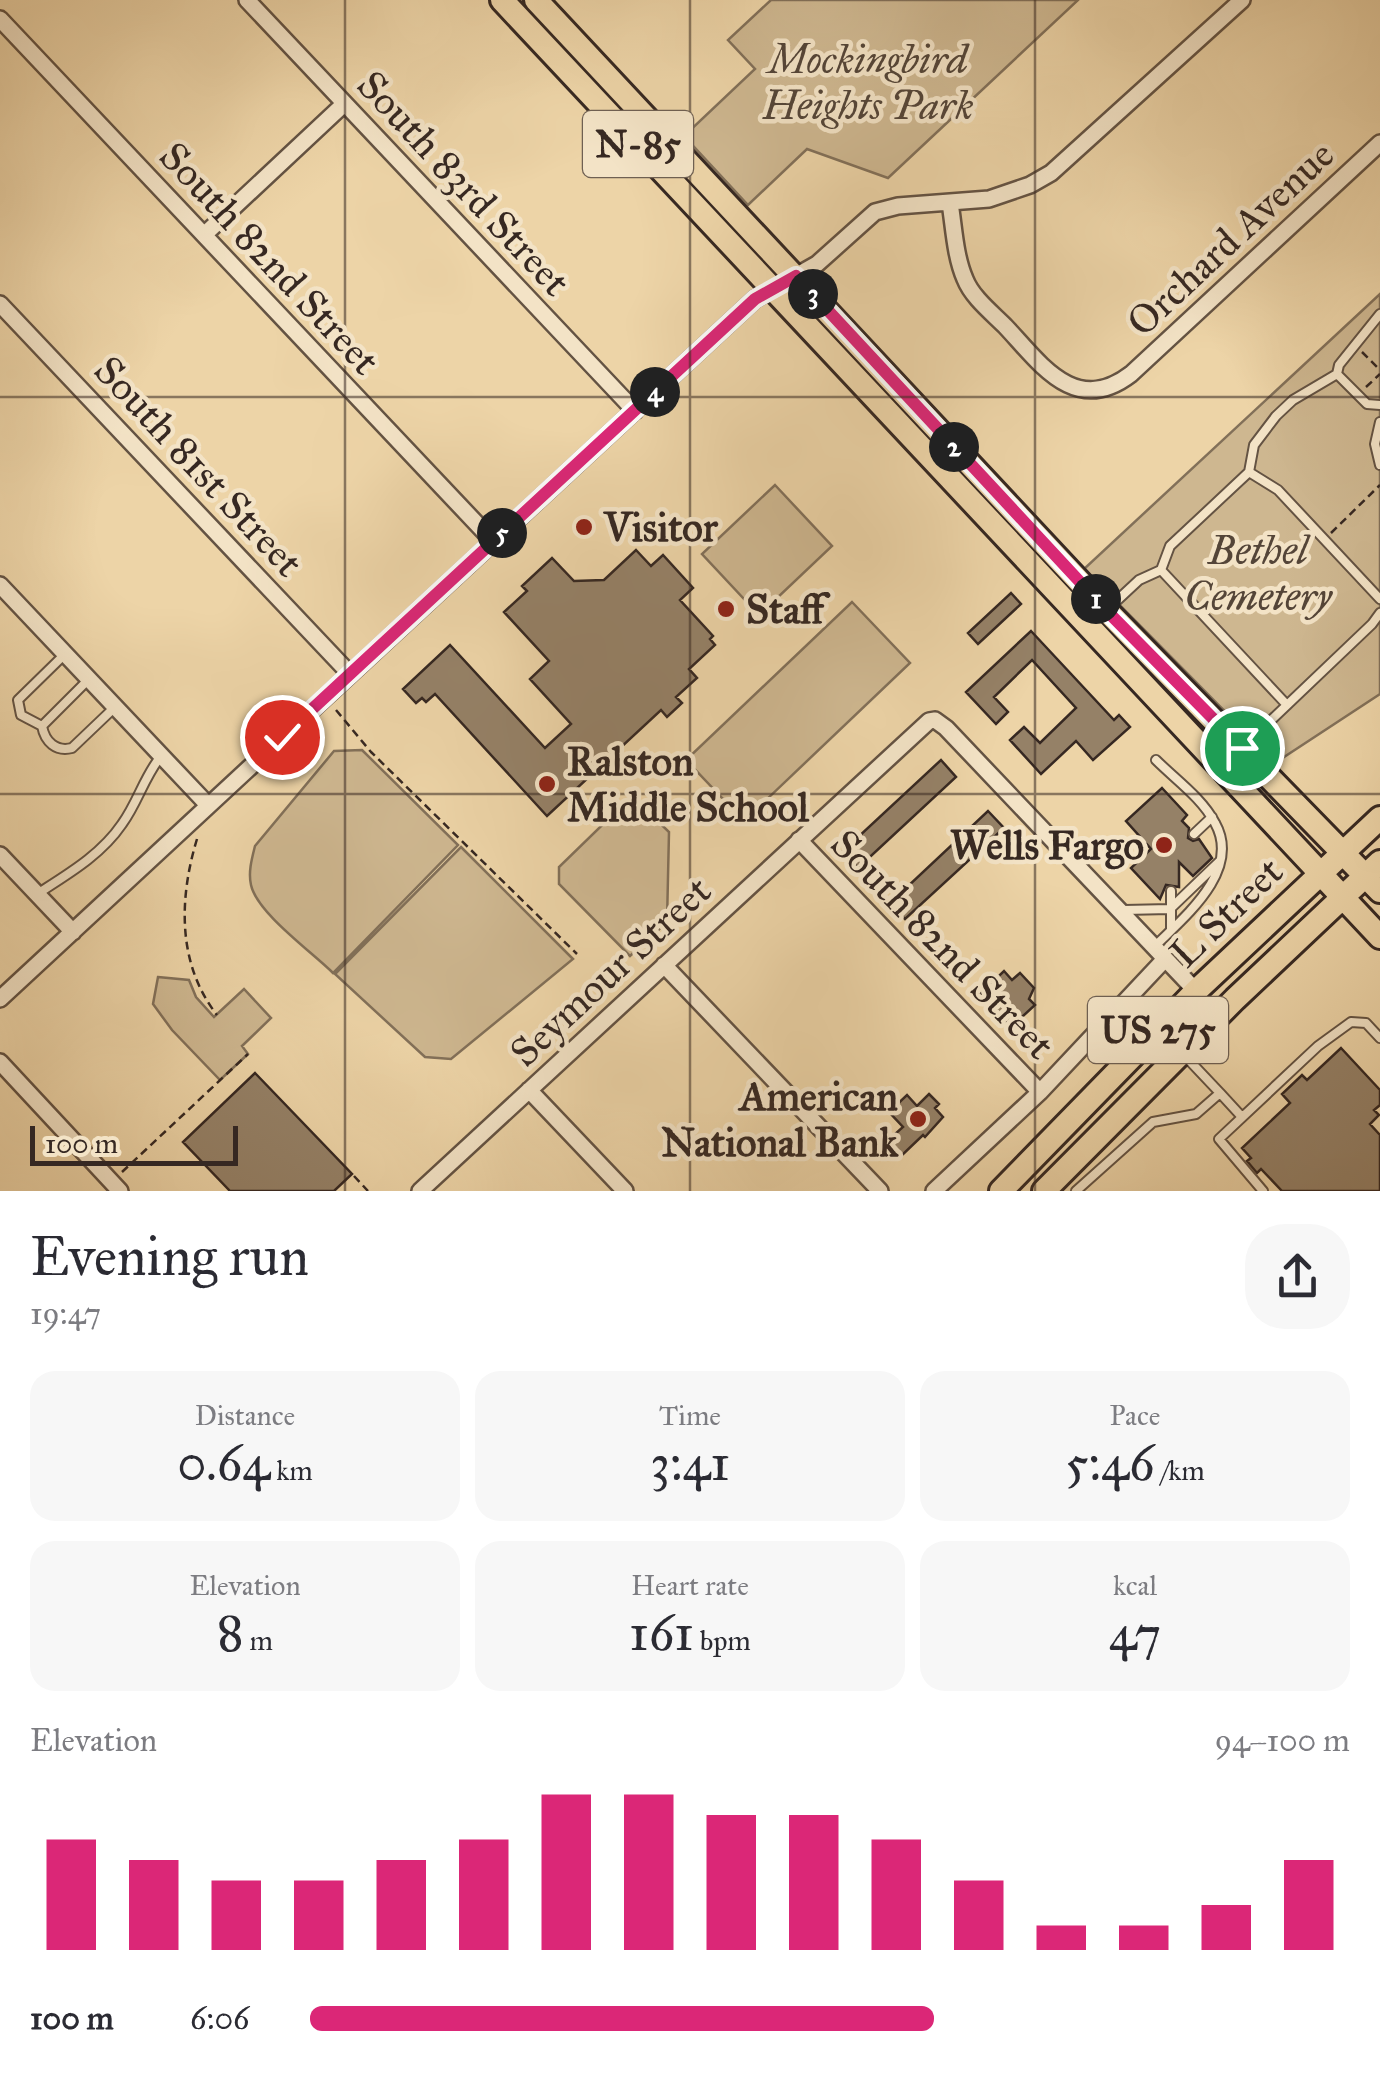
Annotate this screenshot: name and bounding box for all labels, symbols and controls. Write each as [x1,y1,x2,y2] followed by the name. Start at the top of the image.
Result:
[762,35,974,130] park label: Mockingbird Heights Park
[347,61,580,306] street label: South 83rd Street
[583,111,693,177] road number: N-85
[1117,130,1344,347] street label: Orchard Avenue
[149,132,390,385] street label: South 82nd Street
[788,269,838,319] pin: 3
[807,276,819,311] text: 3
[84,346,313,587] street label: South 81st Street
[630,367,680,417] pin: 4
[647,374,663,409] text: 4
[929,422,979,472] pin: 2
[947,429,961,464] text: 2
[603,503,719,552] place label: Visitor
[477,508,527,558] pin: 5
[495,515,509,550] text: 5
[573,516,595,538] marker: Visitor
[1184,526,1334,621] park label: Bethel Cemetery
[1071,574,1121,624] pin: 1
[1090,581,1102,616] text: 1
[746,585,831,634] place label: Staff
[715,598,737,620] marker: Staff
[240,695,325,780] pin
[1200,706,1285,791] pin
[255,710,310,765] icon: check
[1215,721,1270,776] icon: arrive
[567,737,810,832] place label: Ralston Middle School
[536,773,558,795] marker: Ralston Middle School
[821,819,1065,1069] street label: South 82nd Street
[950,821,1144,870] place label: Wells Fargo
[1153,834,1175,856] marker: Wells Fargo
[1160,847,1293,978] street label: L Street
[500,866,721,1077] street label: Seymour Street
[1088,997,1228,1063] road number: US 275
[661,1072,899,1167] place label: American National Bank
[907,1108,929,1130] marker: American National Bank
[30,1121,238,1166] scale bar
[45,1126,118,1161] text: 100 m
[30,1223,309,1290] text: Evening run
[1245,1224,1350,1329] button: share
[30,1294,101,1333] text: 19:47
[195,1398,295,1433] text: Distance
[659,1398,721,1433] text: Time
[1110,1398,1160,1433] text: Pace
[177,1433,270,1494] text: 0.64
[650,1433,730,1494] text: 3:41
[1065,1433,1155,1494] text: 5:46
[270,1453,313,1488] text: km
[1155,1453,1205,1488] text: /km
[189,1568,301,1603] text: Elevation
[631,1568,749,1603] text: Heart rate
[1113,1568,1157,1603] text: kcal
[217,1603,244,1664] text: 8
[629,1603,694,1664] text: 161
[1109,1603,1161,1664] text: 47
[244,1623,273,1658] text: m
[694,1623,751,1658] text: bpm
[30,1721,157,1760] text: Elevation
[1215,1721,1350,1760] text: 94–100 m
[30,1999,114,2038] text: 100 m
[190,1999,250,2038] text: 6:06

